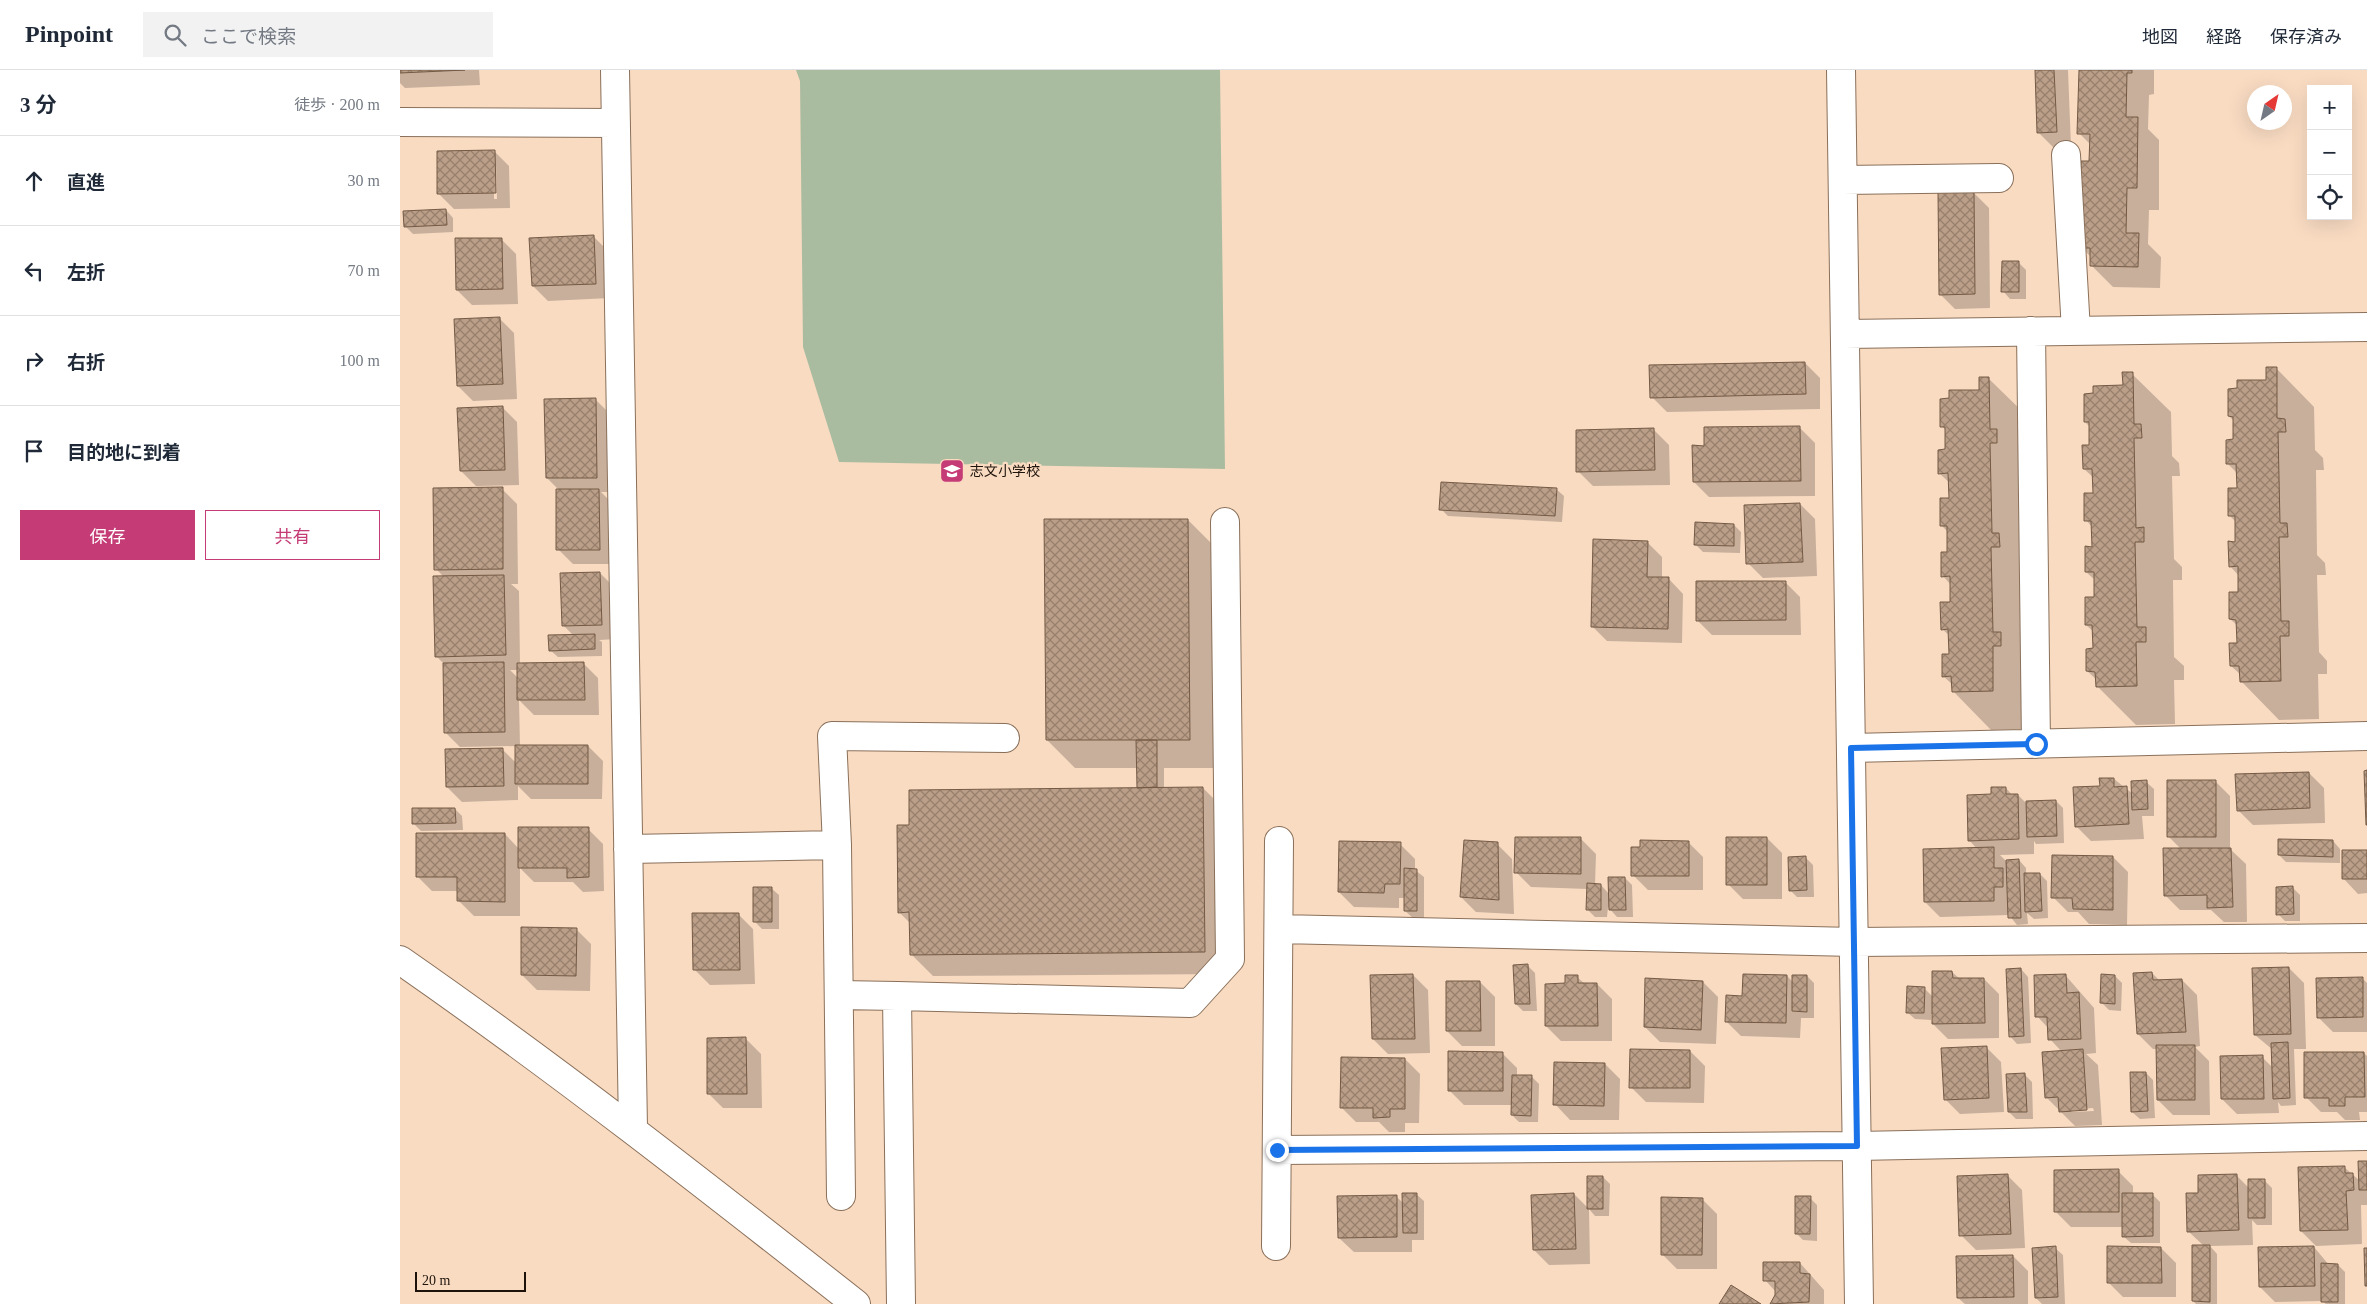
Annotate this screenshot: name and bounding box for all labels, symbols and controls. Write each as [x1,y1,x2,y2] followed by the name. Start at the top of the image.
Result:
[143,12,493,57] search box
[25,21,113,47] text: Pinpoint
[161,21,189,49] icon: search
[201,26,296,47] text: ここで検索
[2142,27,2178,47] text: 地図
[2206,27,2242,47] text: 経路
[2270,27,2342,47] text: 保存済み
[2247,85,2292,130] north arrow
[2307,85,2352,220] map controls
[2307,85,2352,130] button: +
[20,93,57,117] text: 3 分
[294,96,380,113] text: 徒歩 · 200 m
[2307,130,2352,175] button: −
[20,167,48,195] icon: ahead
[67,172,105,193] text: 直進
[348,172,380,189] text: 30 m
[2307,175,2352,220] button: locate
[20,257,48,285] icon: left
[67,262,105,283] text: 左折
[348,262,380,279] text: 70 m
[20,347,48,375] icon: right
[67,352,105,373] text: 右折
[340,352,380,369] text: 100 m
[20,437,48,465] icon: arrive
[67,442,181,463] text: 目的地に到着
[939,458,965,484] school or university icon: 志文小学校
[970,464,1040,479] place label: 志文小学校
[20,510,195,560] button: 保存
[205,510,380,560] button: 共有
[2025,733,2048,756] route start
[1266,1139,1289,1162] route end
[415,1269,526,1292] scale bar
[422,1273,450,1288] text: 20 m

